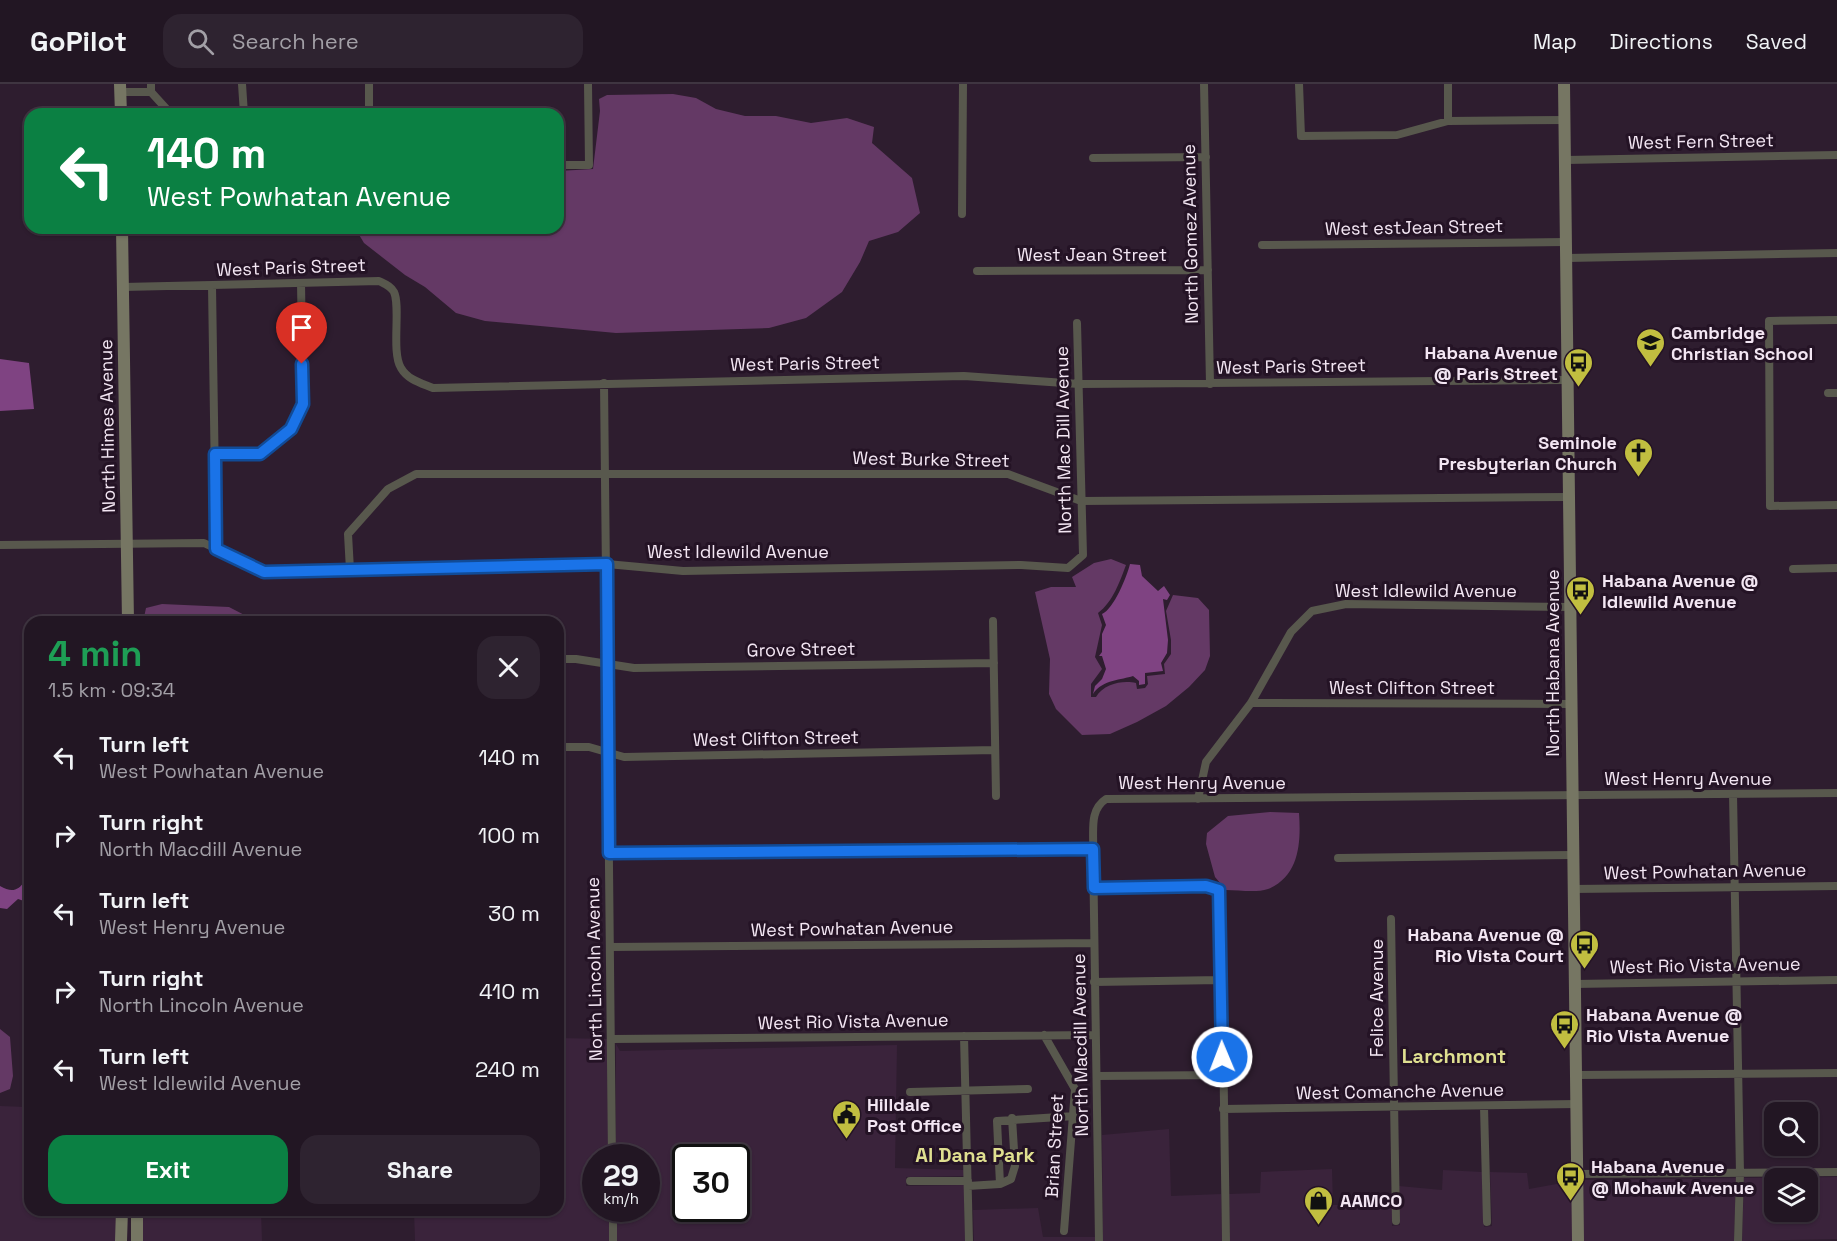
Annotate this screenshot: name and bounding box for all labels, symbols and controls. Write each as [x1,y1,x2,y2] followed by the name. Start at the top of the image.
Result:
[163,14,583,68] search box
[30,23,127,59] text: GoPilot
[184,25,217,58] icon: search
[232,27,359,55] text: Search here
[1533,28,1577,55] text: Map
[1610,28,1713,55] text: Directions
[1746,28,1807,55] text: Saved
[147,127,266,180] text: 140 m
[1628,128,1774,154] street label: West Fern Street
[48,132,126,210] icon: left
[1177,144,1203,324] street label: North Gomez Avenue
[147,179,451,214] text: West Powhatan Avenue
[1325,214,1503,240] street label: West estJean Street
[1017,243,1167,266] street label: West Jean Street
[216,253,366,281] street label: West Paris Street
[276,302,327,364] pin
[285,311,318,344] icon: arrive
[1671,321,1813,365] place label: Cambridge Christian School
[1634,326,1666,368] school or university icon: Cambridge Christian School
[94,339,120,513] street label: North Himes Avenue
[1424,341,1558,385] place label: Habana Avenue @ Paris Street
[1050,346,1076,534] street label: North Mac Dill Avenue
[1563,346,1595,388] bus stop icon: Habana Avenue @ Paris Street
[730,350,880,376] street label: West Paris Street
[1216,353,1366,379] street label: West Paris Street
[1439,431,1617,475] place label: Seminole Presbyterian Church
[1622,436,1654,478] church icon: Seminole Presbyterian Church
[852,446,1010,472] street label: West Burke Street
[647,540,829,563] street label: West Idlewild Avenue
[1541,569,1564,757] street label: North Habana Avenue
[1602,569,1758,613] place label: Habana Avenue @ Idlewild Avenue
[1565,574,1597,616] bus stop icon: Habana Avenue @ Idlewild Avenue
[1335,579,1517,602] street label: West Idlewild Avenue
[48,631,143,677] text: 4 min
[477,636,540,699] button: close
[746,637,856,661] street label: Grove Street
[1329,676,1495,699] street label: West Clifton Street
[48,677,175,703] text: 1.5 km · 09:34
[693,725,859,751] street label: West Clifton Street
[99,730,189,758] text: Turn left
[48,741,81,774] icon: left
[478,743,540,771] text: 140 m
[99,758,324,784] text: West Powhatan Avenue
[1604,767,1772,790] street label: West Henry Avenue
[1118,771,1286,794] street label: West Henry Avenue
[99,808,204,836] text: Turn right
[48,819,81,852] icon: right
[478,821,540,849] text: 100 m
[99,836,302,862] text: North Macdill Avenue
[1604,858,1806,884] street label: West Powhatan Avenue
[581,877,607,1061] street label: North Lincoln Avenue
[99,886,189,914] text: Turn left
[48,897,81,930] icon: left
[488,899,540,927] text: 30 m
[99,914,285,940] text: West Henry Avenue
[751,915,953,941] street label: West Powhatan Avenue
[1408,923,1564,967] place label: Habana Avenue @ Rio Vista Court
[1569,928,1601,970] bus stop icon: Habana Avenue @ Rio Vista Court
[1365,939,1388,1057] street label: Felice Avenue
[1609,952,1801,978] street label: West Rio Vista Avenue
[1067,953,1093,1137] street label: North Macdill Avenue
[99,964,204,992] text: Turn right
[48,975,81,1008] icon: right
[479,977,540,1005] text: 410 m
[99,992,304,1018] text: North Lincoln Avenue
[1586,1003,1742,1047] place label: Habana Avenue @ Rio Vista Avenue
[757,1008,949,1034] street label: West Rio Vista Avenue
[1549,1008,1581,1050] bus stop icon: Habana Avenue @ Rio Vista Avenue
[1190,1025,1254,1089] position arrow
[99,1042,189,1070] text: Turn left
[1402,1043,1506,1069] district label: Larchmont
[48,1053,81,1086] icon: left
[475,1055,540,1083] text: 240 m
[99,1070,301,1096] text: West Idlewild Avenue
[1296,1078,1504,1104] street label: West Comanche Avenue
[867,1093,962,1137] place label: Hilldale Post Office
[1040,1093,1068,1199] street label: Brian Street
[830,1098,862,1140] public building icon: Hilldale Post Office
[1764,1102,1818,1222] map controls
[1764,1102,1818,1156] button: search
[48,1135,288,1204] button: Exit
[300,1135,540,1204] button: Share
[915,1142,1035,1168] district label: Al Dana Park
[672,1144,750,1222] speed limit sign: 30
[1591,1155,1754,1199] place label: Habana Avenue @ Mohawk Avenue
[603,1156,639,1195] text: 29
[1554,1160,1586,1202] bus stop icon: Habana Avenue @ Mohawk Avenue
[1764,1168,1818,1222] button: layers
[1303,1184,1335,1226] shop icon: AAMCO
[603,1189,639,1208] text: km/h
[1340,1189,1402,1212] place label: AAMCO

